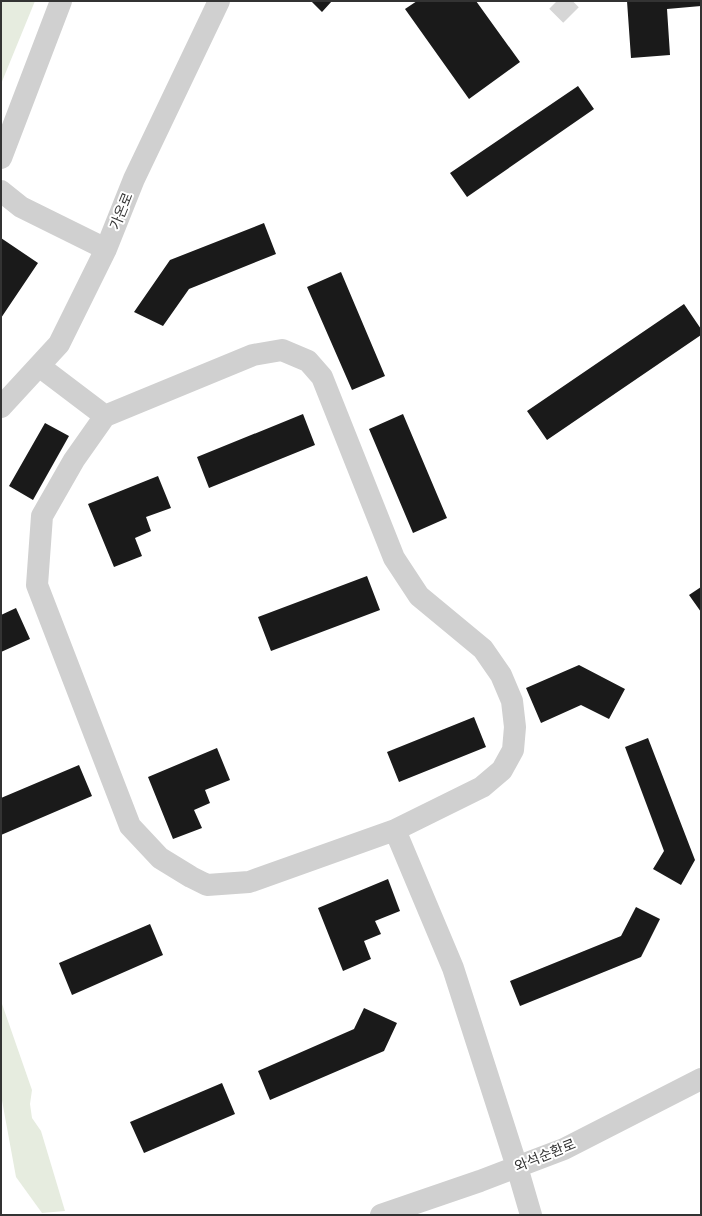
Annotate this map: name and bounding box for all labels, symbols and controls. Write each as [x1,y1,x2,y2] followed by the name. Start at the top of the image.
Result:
[106,190,136,232] street label: 가온로
[512,1135,578,1174] street label: 와석순환로

